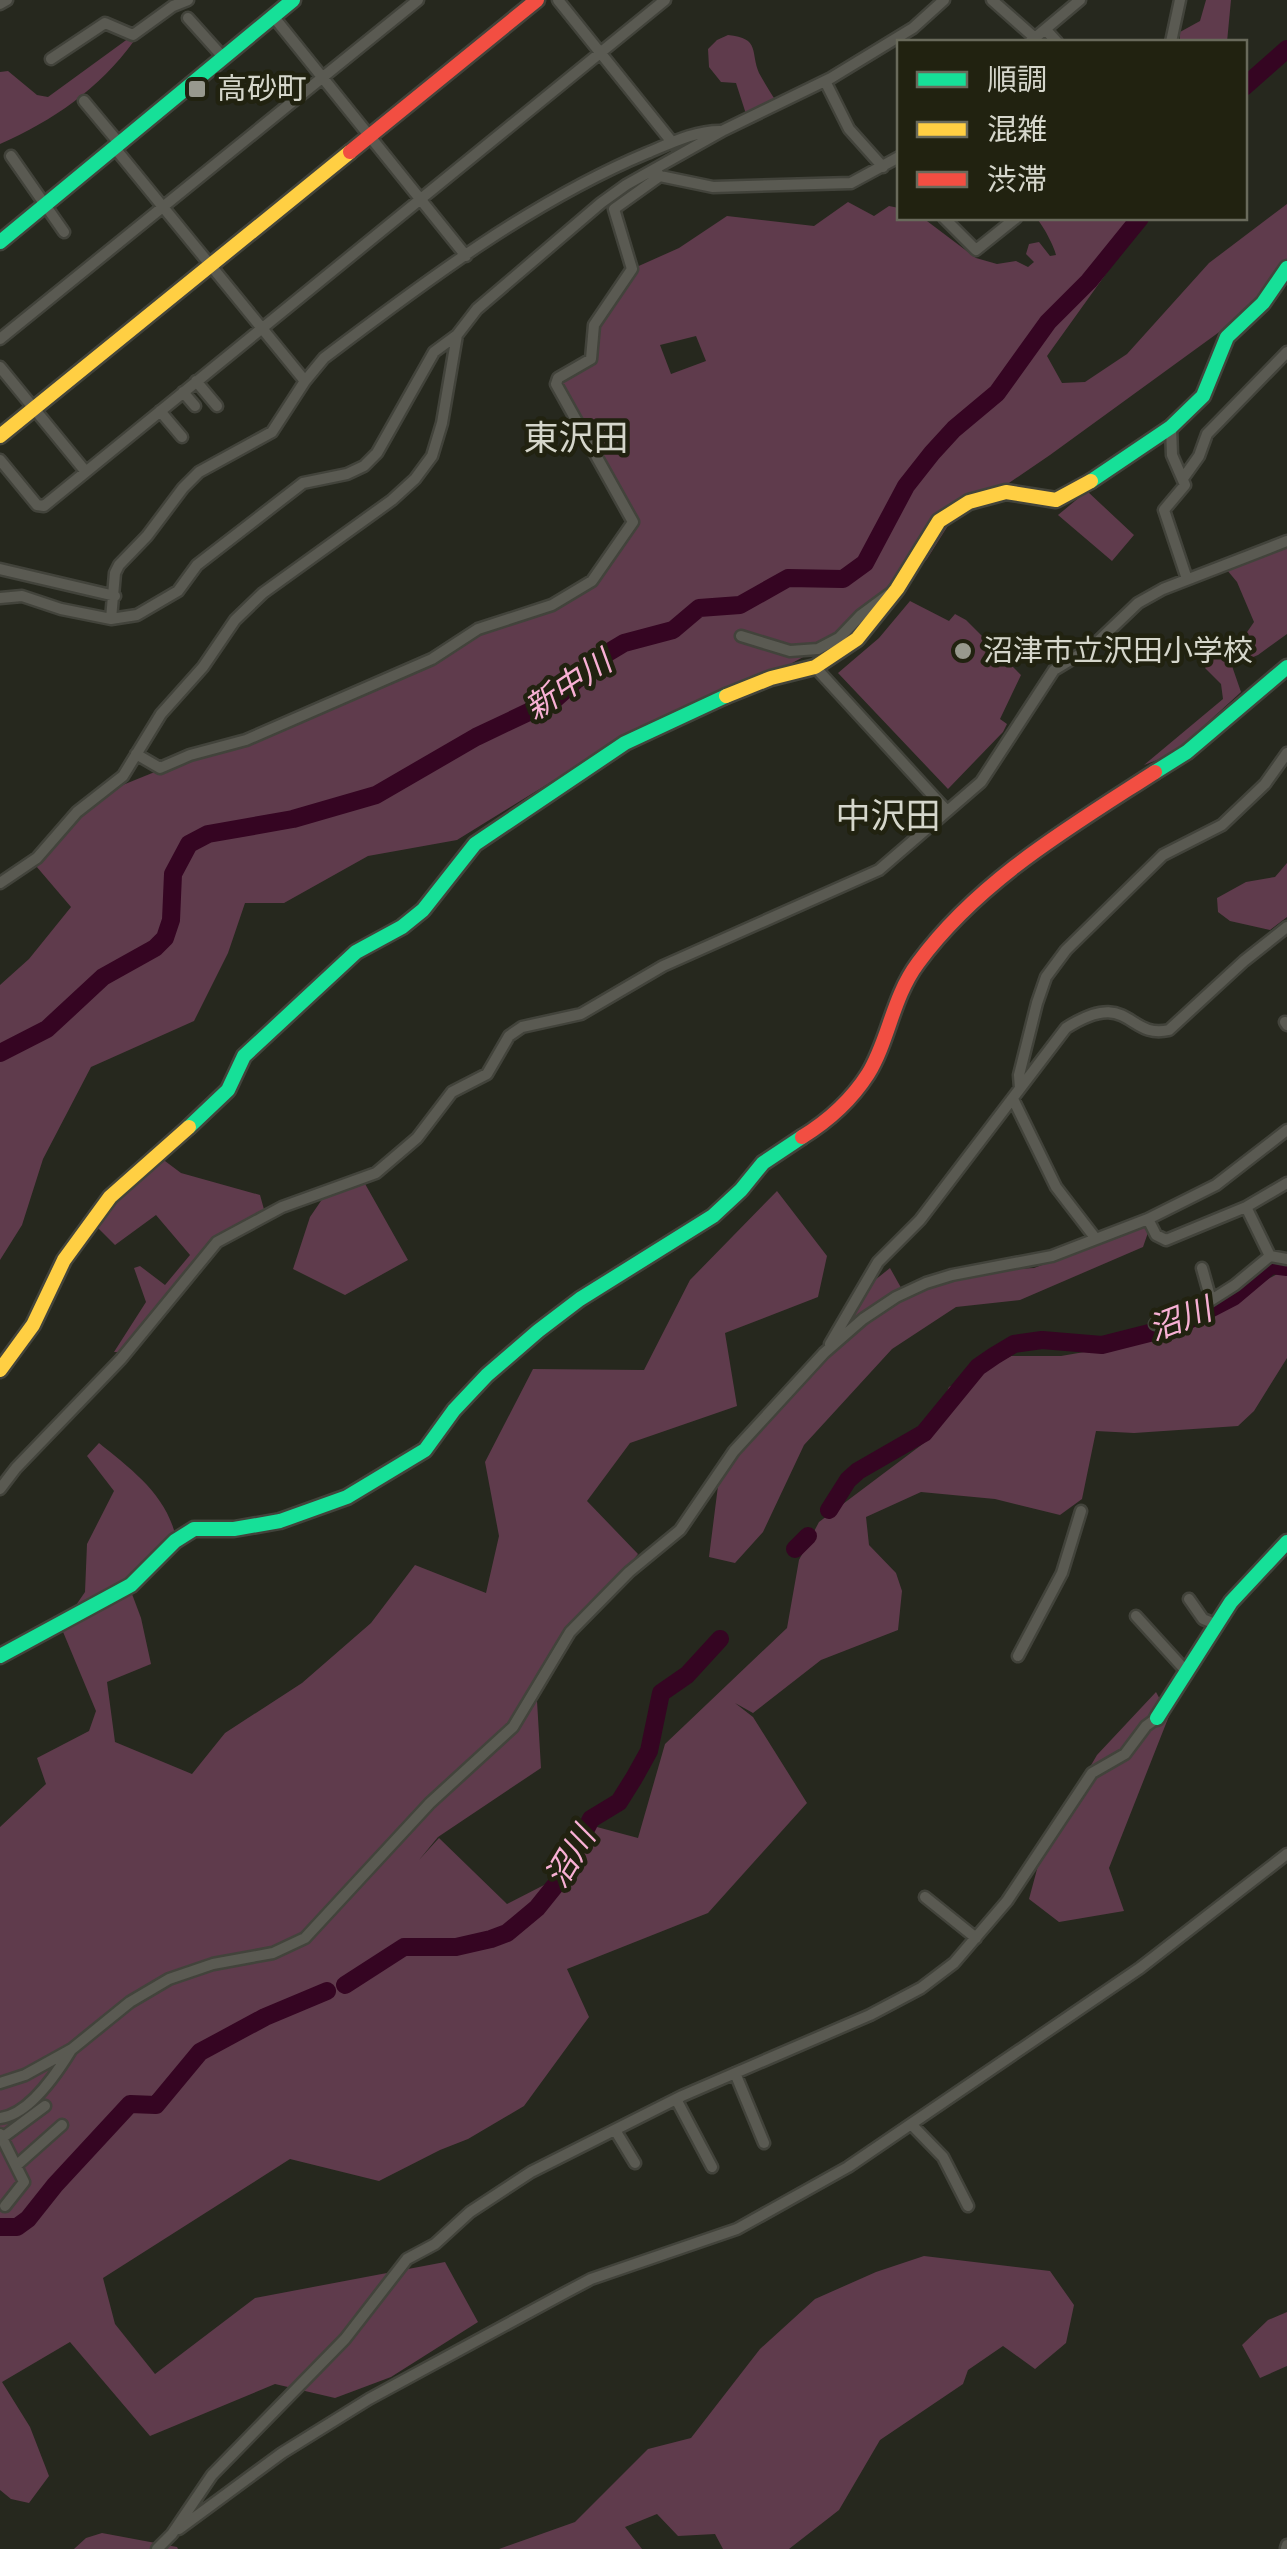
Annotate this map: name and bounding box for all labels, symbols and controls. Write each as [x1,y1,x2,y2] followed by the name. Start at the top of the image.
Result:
[897,40,1247,220] legend
[987,60,1047,99] text: 順調
[217,69,307,108] place label: 高砂町
[186,78,208,100] marker: 高砂町
[987,110,1047,149] text: 混雑
[987,160,1047,199] text: 渋滞
[523,415,629,461] district label: 東沢田
[983,631,1253,670] place label: 沼津市立沢田小学校
[516,639,622,729] water label: 新中川
[952,640,974,662] marker: 沼津市立沢田小学校
[835,793,941,839] district label: 中沢田
[1143,1287,1220,1350] water label: 沼川
[536,1816,606,1895] water label: 沼川

